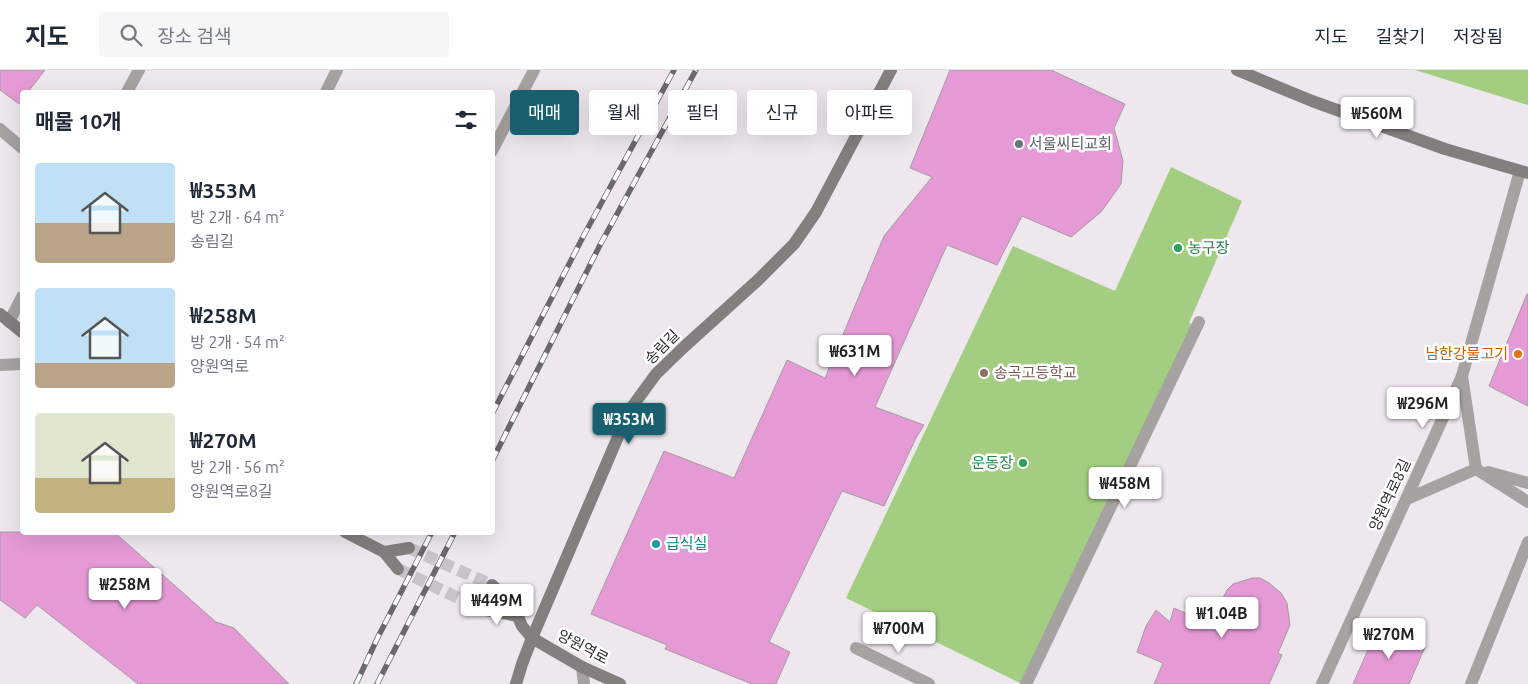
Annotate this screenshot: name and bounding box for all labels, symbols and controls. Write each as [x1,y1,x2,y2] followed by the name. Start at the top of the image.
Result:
[99,12,449,57] search box
[117,21,145,49] icon: search
[25,23,69,50] text: 지도
[157,25,231,47] text: 장소 검색
[1315,26,1348,46] text: 지도
[1376,26,1425,46] text: 길찾기
[1453,26,1503,46] text: 저장됨
[510,90,579,135] chip: 매매
[589,90,658,135] chip: 월세
[668,90,737,135] chip: 필터
[747,90,817,135] chip: 신규
[827,90,912,135] chip: 아파트
[1342,97,1412,139] pin: ₩560M
[1352,104,1402,122] text: ₩560M
[452,106,480,134] icon: filters
[35,109,122,133] text: 매물 10개
[1029,135,1112,152] place label: 서울씨티교회
[1013,138,1025,150] marker: 서울씨티교회
[190,178,257,202] text: ₩353M
[75,183,135,243] icon: home
[190,208,285,226] text: 방 2개 · 64 m²
[190,232,234,250] text: 송림길
[1188,239,1230,256] place label: 농구장
[1172,242,1184,254] marker: 농구장
[190,303,257,327] text: ₩258M
[75,308,135,368] icon: home
[641,326,682,367] street label: 송림길
[190,333,285,351] text: 방 2개 · 54 m²
[820,334,890,377] pin: ₩631M
[830,342,880,360] text: ₩631M
[1425,345,1508,362] place label: 남한강물고기
[1512,348,1524,360] marker: 남한강물고기
[190,357,249,375] text: 양원역로
[994,364,1077,381] place label: 송곡고등학교
[978,367,990,379] marker: 송곡고등학교
[1388,386,1458,429] pin: ₩296M
[1398,394,1448,412] text: ₩296M
[594,402,664,445] pin: ₩353M
[604,410,654,428] text: ₩353M
[190,428,257,452] text: ₩270M
[75,433,135,493] icon: home
[972,454,1013,471] place label: 운동장
[1365,456,1414,533] street label: 양원역로8길
[1017,457,1029,469] marker: 운동장
[190,458,285,476] text: 방 2개 · 56 m²
[1090,466,1160,509] pin: ₩458M
[1100,474,1150,492] text: ₩458M
[190,482,273,500] text: 양원역로8길
[666,535,707,552] place label: 급식실
[650,538,662,550] marker: 급식실
[90,568,160,610] pin: ₩258M
[100,575,150,593] text: ₩258M
[462,584,532,626] pin: ₩449M
[472,591,522,609] text: ₩449M
[1181,596,1263,639] pin: ₩1.04B
[1196,604,1248,622] text: ₩1.04B
[864,612,934,654] pin: ₩700M
[1354,618,1424,660] pin: ₩270M
[874,619,924,637] text: ₩700M
[1364,625,1414,643] text: ₩270M
[555,626,612,667] street label: 양원역로

